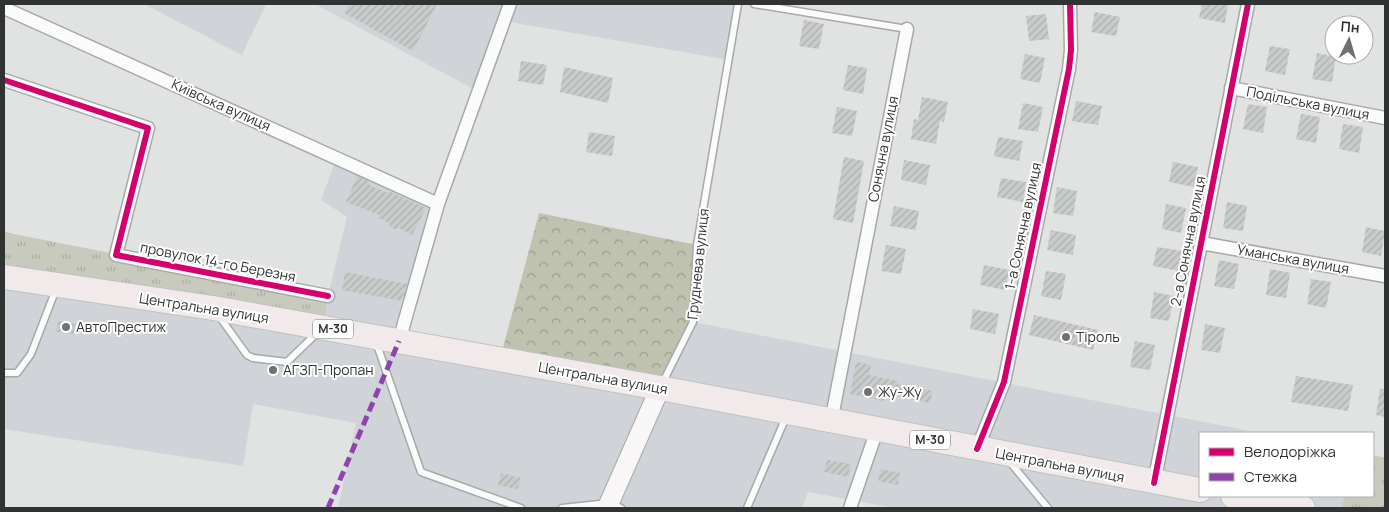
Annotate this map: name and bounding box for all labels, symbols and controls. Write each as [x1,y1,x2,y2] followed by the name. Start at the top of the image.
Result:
[1324,15,1374,65] north arrow
[1340,16,1360,37] text: Пн
[169,74,274,135] street label: Київська вулиця
[1245,81,1371,124] street label: Подільська вулиця
[863,94,902,204] street label: Сонячна вулиця
[1000,160,1045,291] street label: 1-а Сонячна вулиця
[1166,174,1209,308] street label: 2-а Сонячна вулиця
[682,207,713,321] street label: Груднева вулиця
[139,237,298,286] street label: провулок 14-го Березня
[1236,239,1351,278] street label: Уманська вулиця
[138,288,270,327] street label: Центральна вулиця
[76,317,166,336] place label: АвтоПрестиж
[313,320,353,338] road number: М-30
[60,321,72,333] marker: АвтоПрестиж
[1076,327,1120,346] place label: Тіроль
[1060,331,1072,343] marker: Тіроль
[537,357,669,398] street label: Центральна вулиця
[283,360,373,379] place label: АГЗП-Пропан
[267,364,279,376] marker: АГЗП-Пропан
[878,382,922,401] place label: Жу-Жу
[862,386,874,398] marker: Жу-Жу
[910,430,950,450] road number: М-30
[1199,432,1374,497] legend
[1244,441,1336,462] text: Велодоріжка
[994,443,1126,486] street label: Центральна вулиця
[1244,466,1297,487] text: Стежка

